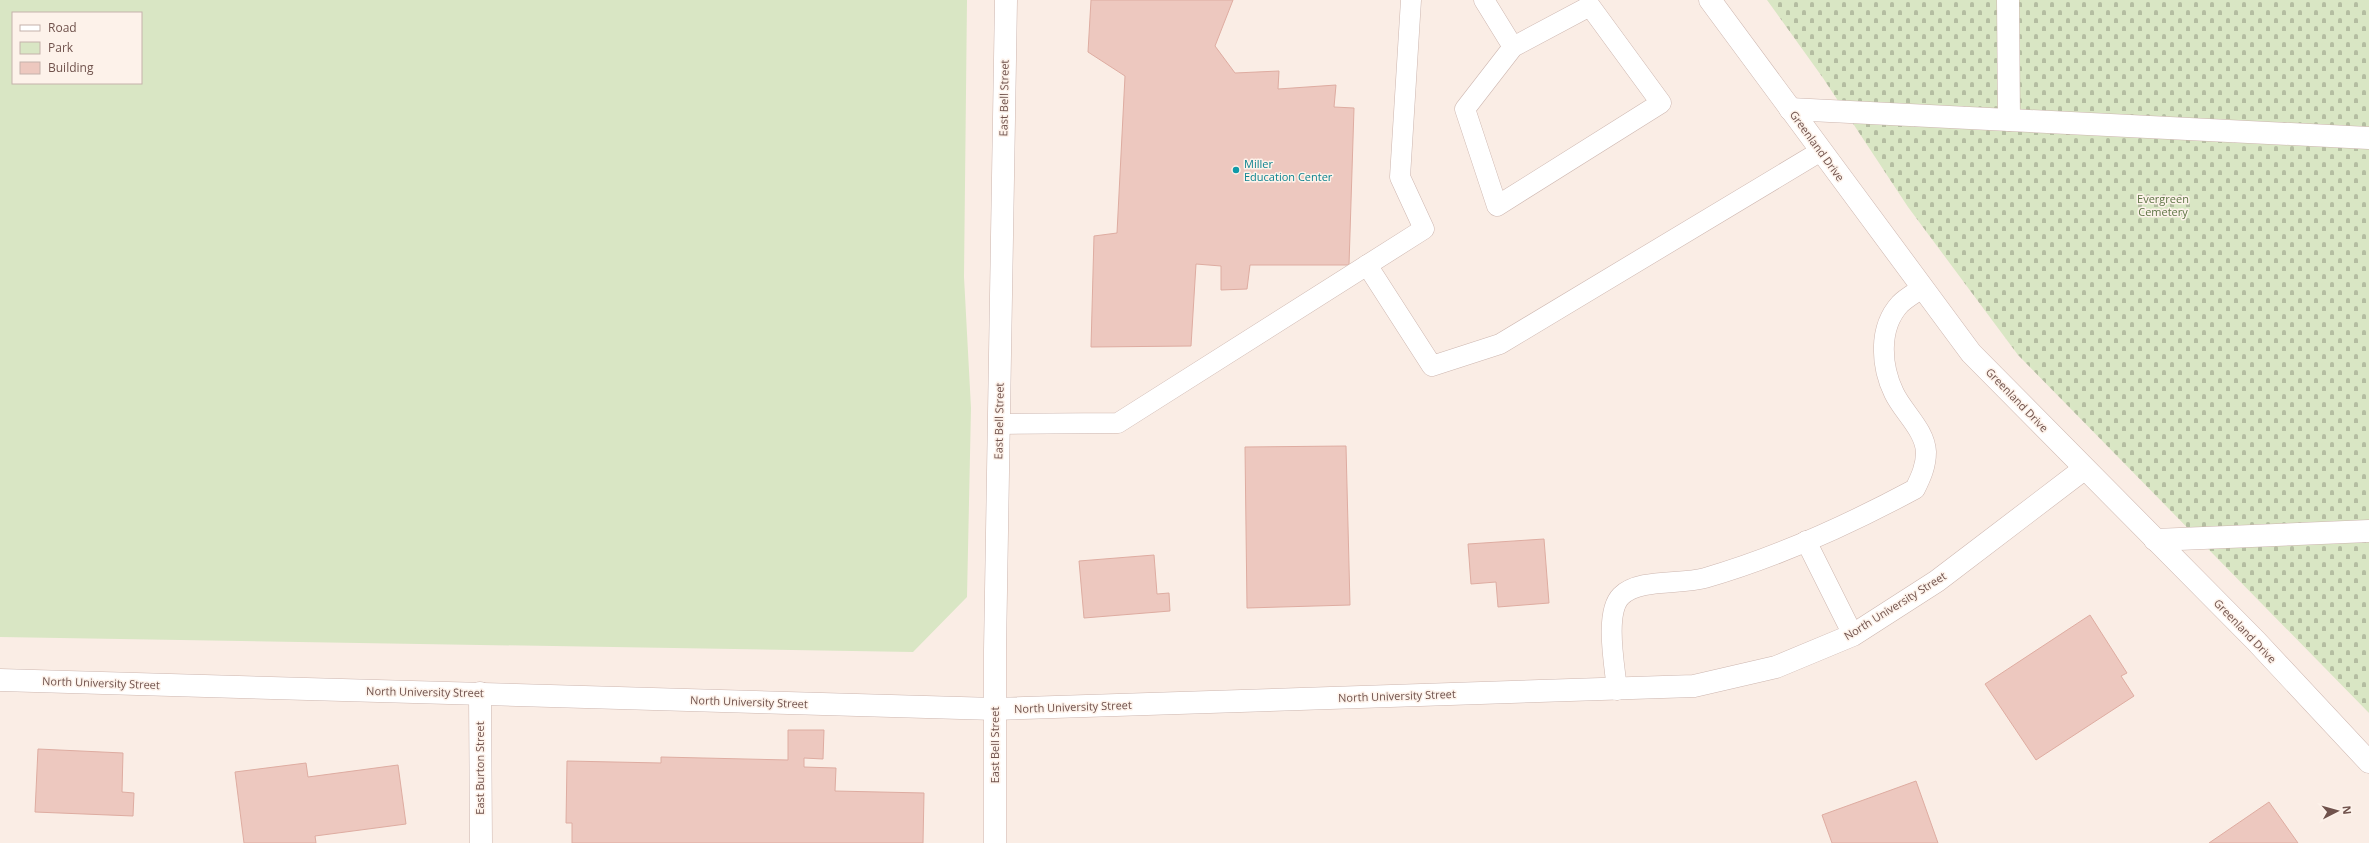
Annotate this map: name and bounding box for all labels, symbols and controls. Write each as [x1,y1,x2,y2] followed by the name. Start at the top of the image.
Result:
[12,12,142,84] legend
[48,19,77,36] text: Road
[48,39,74,56] text: Park
[48,59,94,76] text: Building
[995,59,1012,136] street label: East Bell Street
[1787,107,1848,184] street label: Greenland Drive
[1244,156,1333,184] place label: Miller Education Center
[1231,165,1241,175] marker: Miller Education Center
[2137,191,2189,219] park label: Evergreen Cemetery
[1983,364,2052,435] street label: Greenland Drive
[990,382,1007,459] street label: East Bell Street
[1841,568,1949,643] street label: North University Street
[2211,595,2280,666] street label: Greenland Drive
[42,673,160,692] street label: North University Street
[366,683,484,700] street label: North University Street
[1338,686,1456,705] street label: North University Street
[690,692,808,711] street label: North University Street
[1014,697,1132,716] street label: North University Street
[987,707,1002,783] street label: East Bell Street
[472,721,487,815] street label: East Burton Street
[2317,791,2357,831] north arrow
[2340,805,2355,815] text: N

